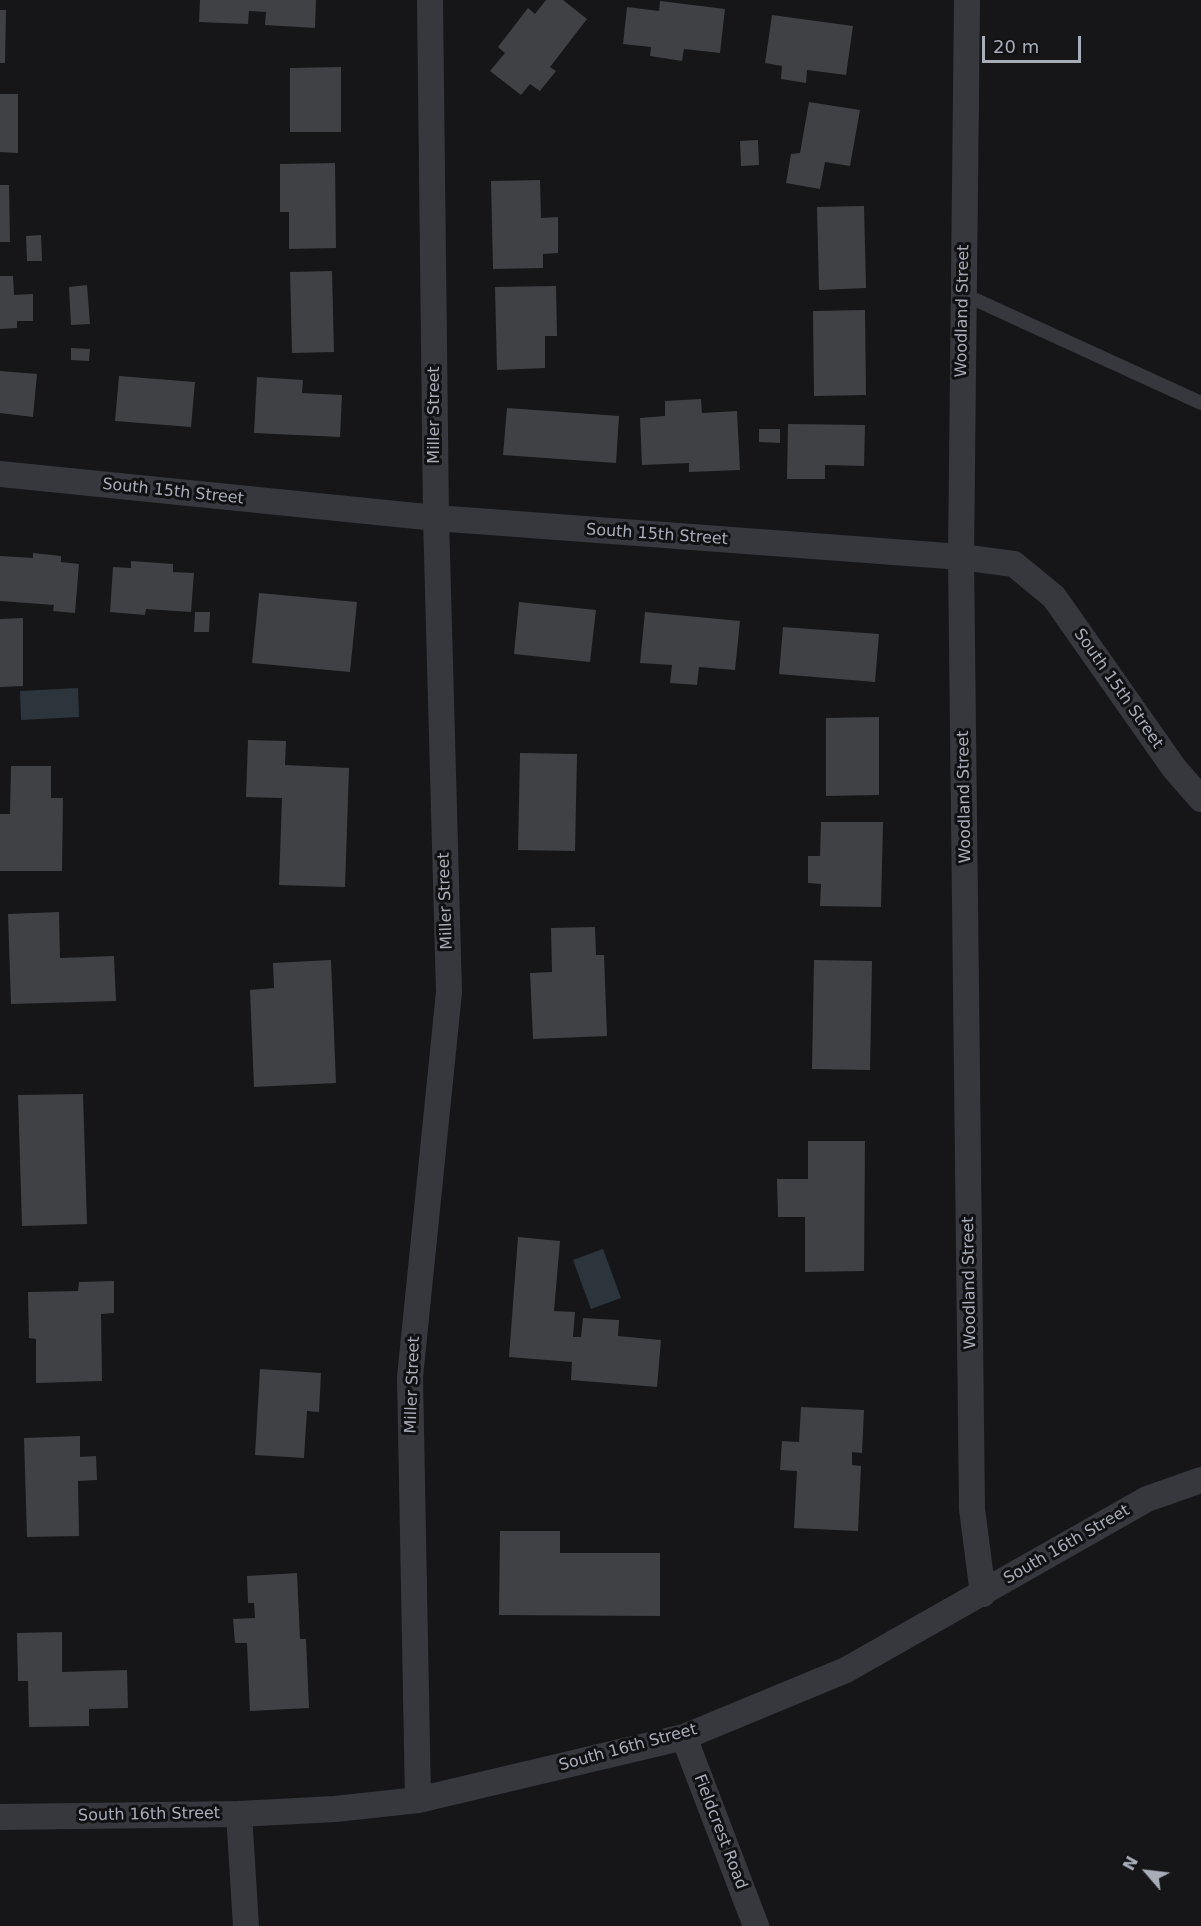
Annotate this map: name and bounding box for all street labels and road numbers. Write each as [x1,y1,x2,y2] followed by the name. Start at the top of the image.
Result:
[952,244,974,378] street label: Woodland Street
[425,366,445,464] street label: Miller Street
[101,475,245,509] street label: South 15th Street
[585,520,729,550] street label: South 15th Street
[1069,625,1167,753] street label: South 15th Street
[954,730,976,864] street label: Woodland Street
[435,852,457,950] street label: Miller Street
[959,1216,981,1350] street label: Woodland Street
[402,1336,424,1434] street label: Miller Street
[1001,1501,1133,1589] street label: South 16th Street
[557,1720,699,1776] street label: South 16th Street
[689,1772,751,1892] street label: Fieldcrest Road
[78,1804,220,1826] street label: South 16th Street

